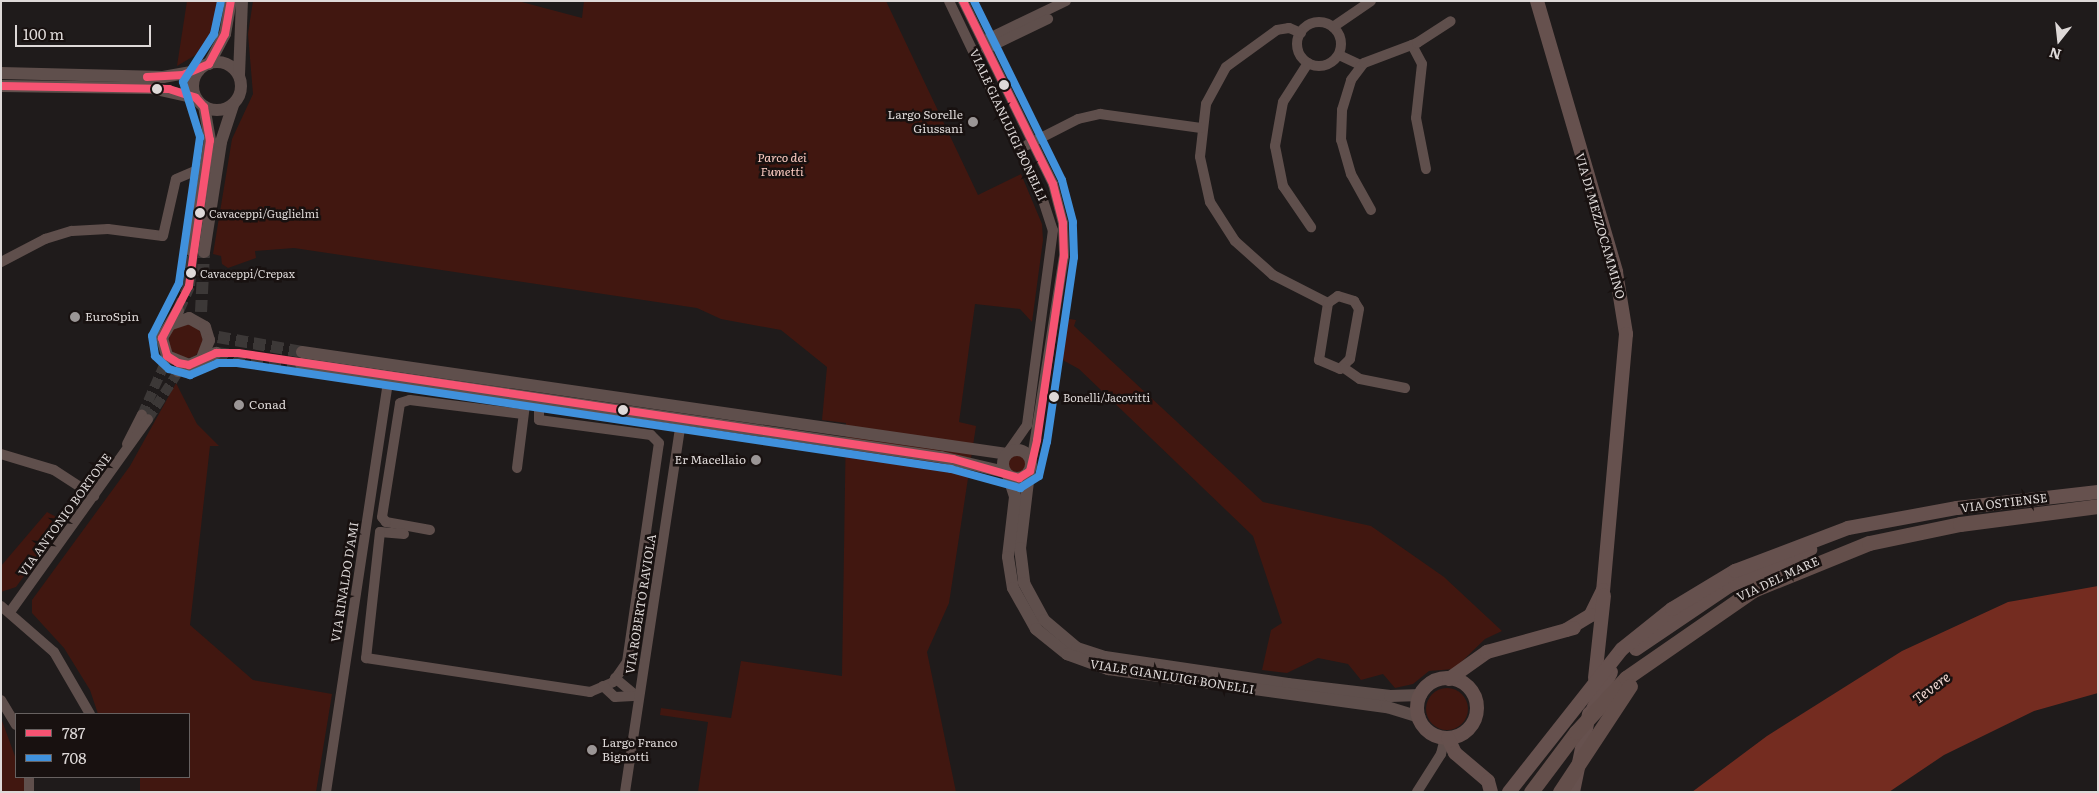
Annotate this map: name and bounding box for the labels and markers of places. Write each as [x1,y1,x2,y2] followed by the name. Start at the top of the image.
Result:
[999,80,1009,90] unlabelled marker
[152,84,162,94] unlabelled marker
[888,108,963,136] place label: Largo Sorelle Giussani
[967,116,979,128] marker: Largo Sorelle Giussani
[209,206,319,220] place label: Cavaceppi/Guglielmi
[195,208,205,218] marker: Cavaceppi/Guglielmi
[200,266,295,280] place label: Cavaceppi/Crepax
[186,268,196,278] marker: Cavaceppi/Crepax
[85,310,139,324] place label: EuroSpin
[69,311,81,323] marker: EuroSpin
[1063,390,1150,404] place label: Bonelli/Jacovitti
[1049,392,1059,402] marker: Bonelli/Jacovitti
[249,398,286,412] place label: Conad
[233,399,245,411] marker: Conad
[618,405,628,415] unlabelled marker
[675,453,746,467] place label: Er Macellaio
[750,454,762,466] marker: Er Macellaio
[602,736,678,764] place label: Largo Franco Bignotti
[586,744,598,756] marker: Largo Franco Bignotti

